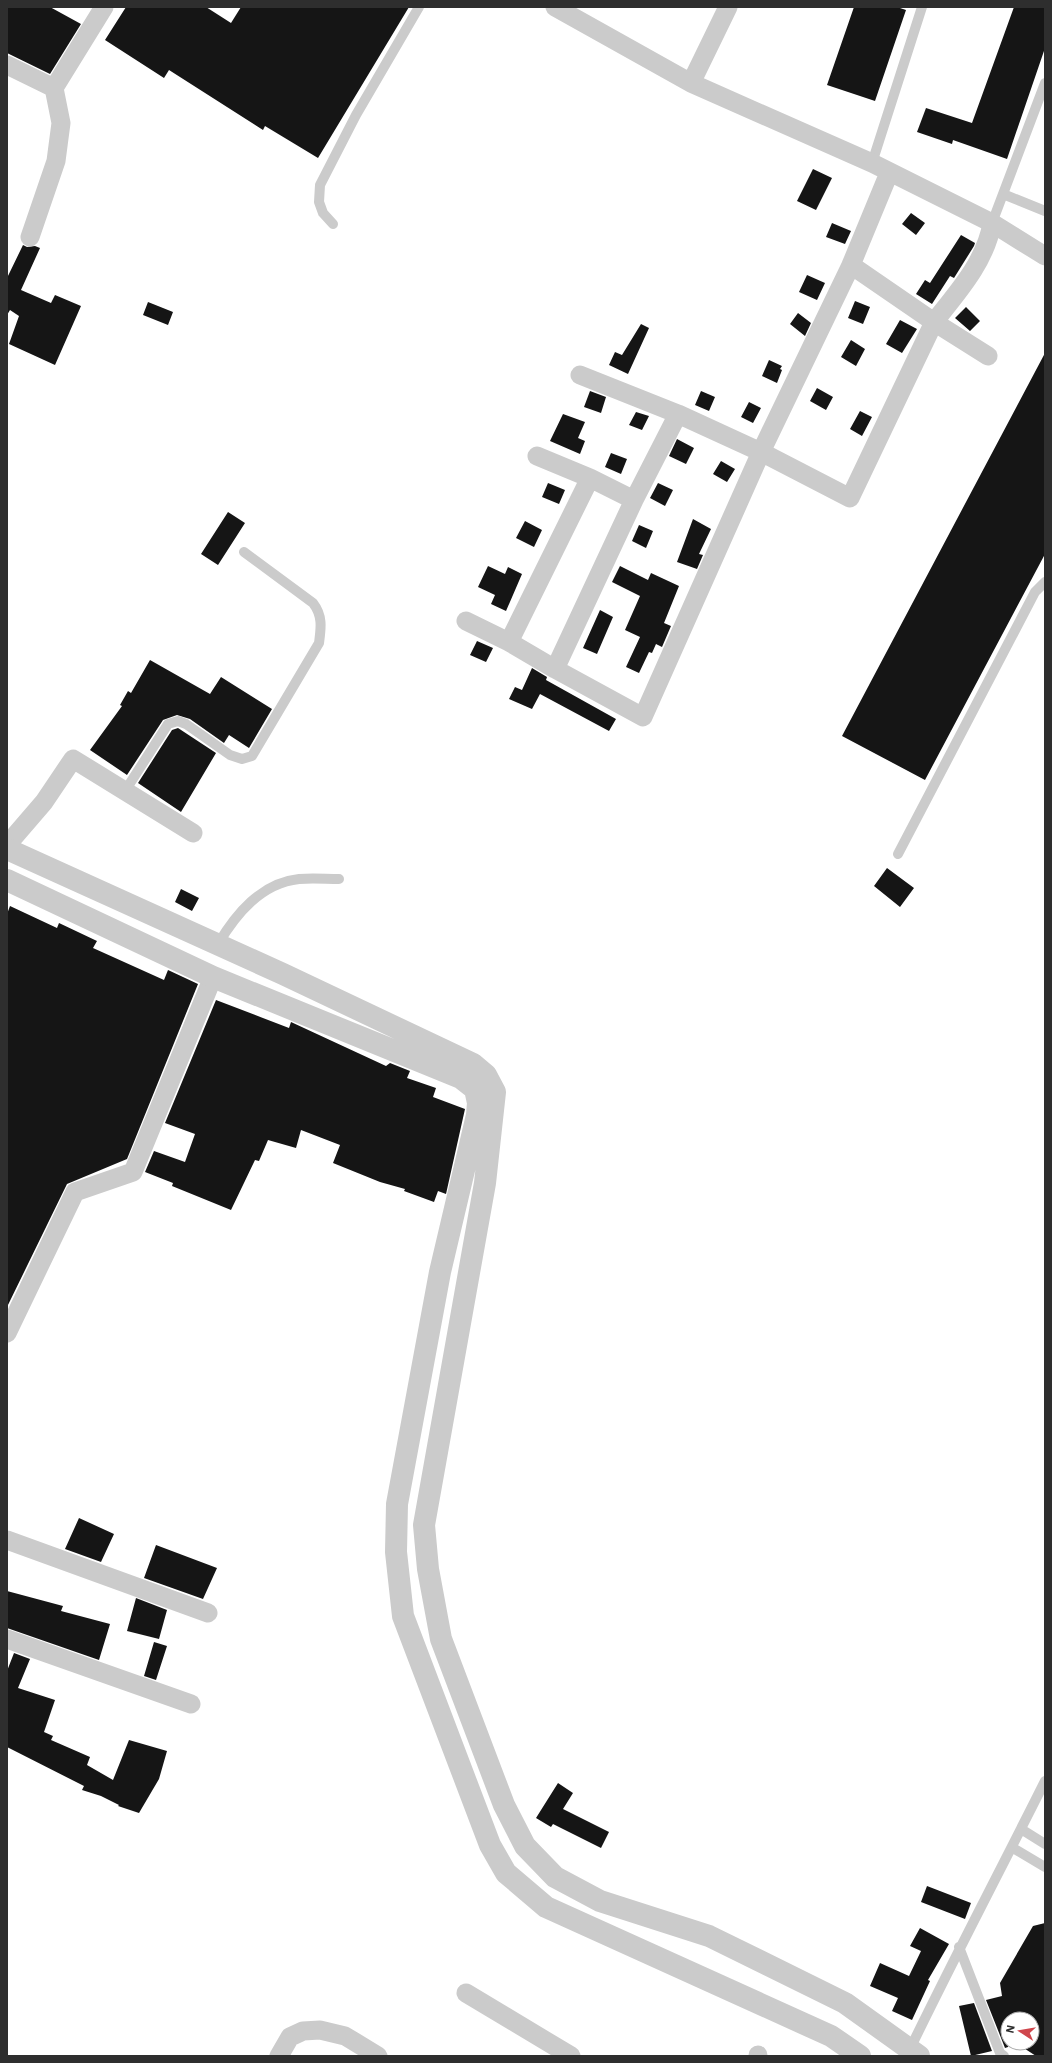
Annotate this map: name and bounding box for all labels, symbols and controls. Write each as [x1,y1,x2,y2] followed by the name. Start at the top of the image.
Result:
[1000,2011,1040,2051] north arrow
[1003,2024,1018,2034] text: N

